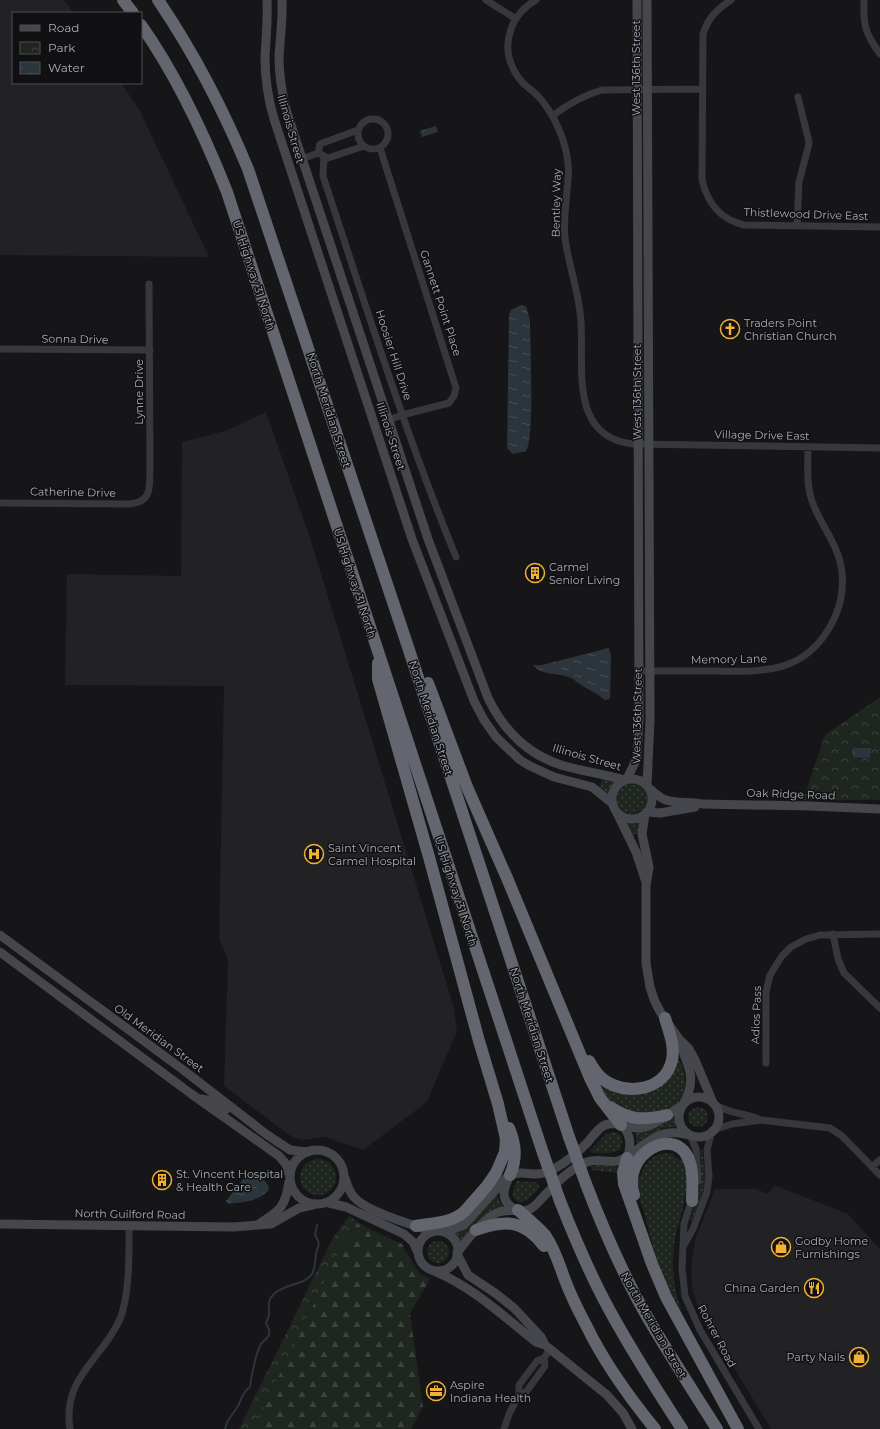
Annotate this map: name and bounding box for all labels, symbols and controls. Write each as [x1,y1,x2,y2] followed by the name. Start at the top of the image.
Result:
[12,12,142,84] legend
[48,20,79,35] text: Road
[629,20,643,116] street label: West 136th Street
[48,40,76,55] text: Park
[48,60,85,75] text: Water
[274,93,308,166] street label: Illinois Street
[548,168,564,238] street label: Bentley Way
[743,205,869,223] street label: Thistlewood Drive East
[230,218,278,332] street label: US Highway 31 North
[417,248,465,358] street label: Gannett Point Place
[373,308,415,402] street label: Hoosier Hill Drive
[744,316,837,343] place label: Traders Point Christian Church
[719,318,741,340] church icon: Traders Point Christian Church
[42,331,109,347] street label: Sonna Drive
[630,344,644,440] street label: West 136th Street
[304,351,354,470] street label: North Meridian Street
[132,359,146,425] street label: Lynne Drive
[373,400,409,472] street label: Illinois Street
[714,427,810,443] street label: Village Drive East
[30,484,116,500] street label: Catherine Drive
[331,526,379,640] street label: US Highway 31 North
[549,560,620,587] place label: Carmel Senior Living
[524,562,546,584] building icon: Carmel Senior Living
[691,651,767,667] street label: Memory Lane
[406,659,456,778] street label: North Meridian Street
[629,667,645,764] street label: West 136th Street
[551,740,624,774] street label: Illinois Street
[746,785,836,803] street label: Oak Ridge Road
[432,834,480,948] street label: US Highway 31 North
[328,841,416,868] place label: Saint Vincent Carmel Hospital
[303,843,325,865] hospital icon: Saint Vincent Carmel Hospital
[507,966,557,1085] street label: North Meridian Street
[748,985,764,1044] street label: Adios Pass
[111,1001,207,1076] street label: Old Meridian Street
[176,1167,283,1194] place label: St. Vincent Hospital & Health Care
[151,1169,173,1191] building icon: St. Vincent Hospital & Health Care
[74,1206,186,1222] street label: North Guilford Road
[795,1234,869,1261] place label: Godby Home Furnishings
[770,1236,792,1258] shop icon: Godby Home Furnishings
[618,1269,690,1381] street label: North Meridian Street
[803,1277,825,1299] restaurant icon: China Garden
[724,1281,800,1295] place label: China Garden
[695,1302,739,1370] street label: Rohrer Road
[848,1346,870,1368] shop icon: Party Nails
[787,1350,846,1364] place label: Party Nails
[450,1378,531,1405] place label: Aspire Indiana Health
[425,1380,447,1402] office icon: Aspire Indiana Health

